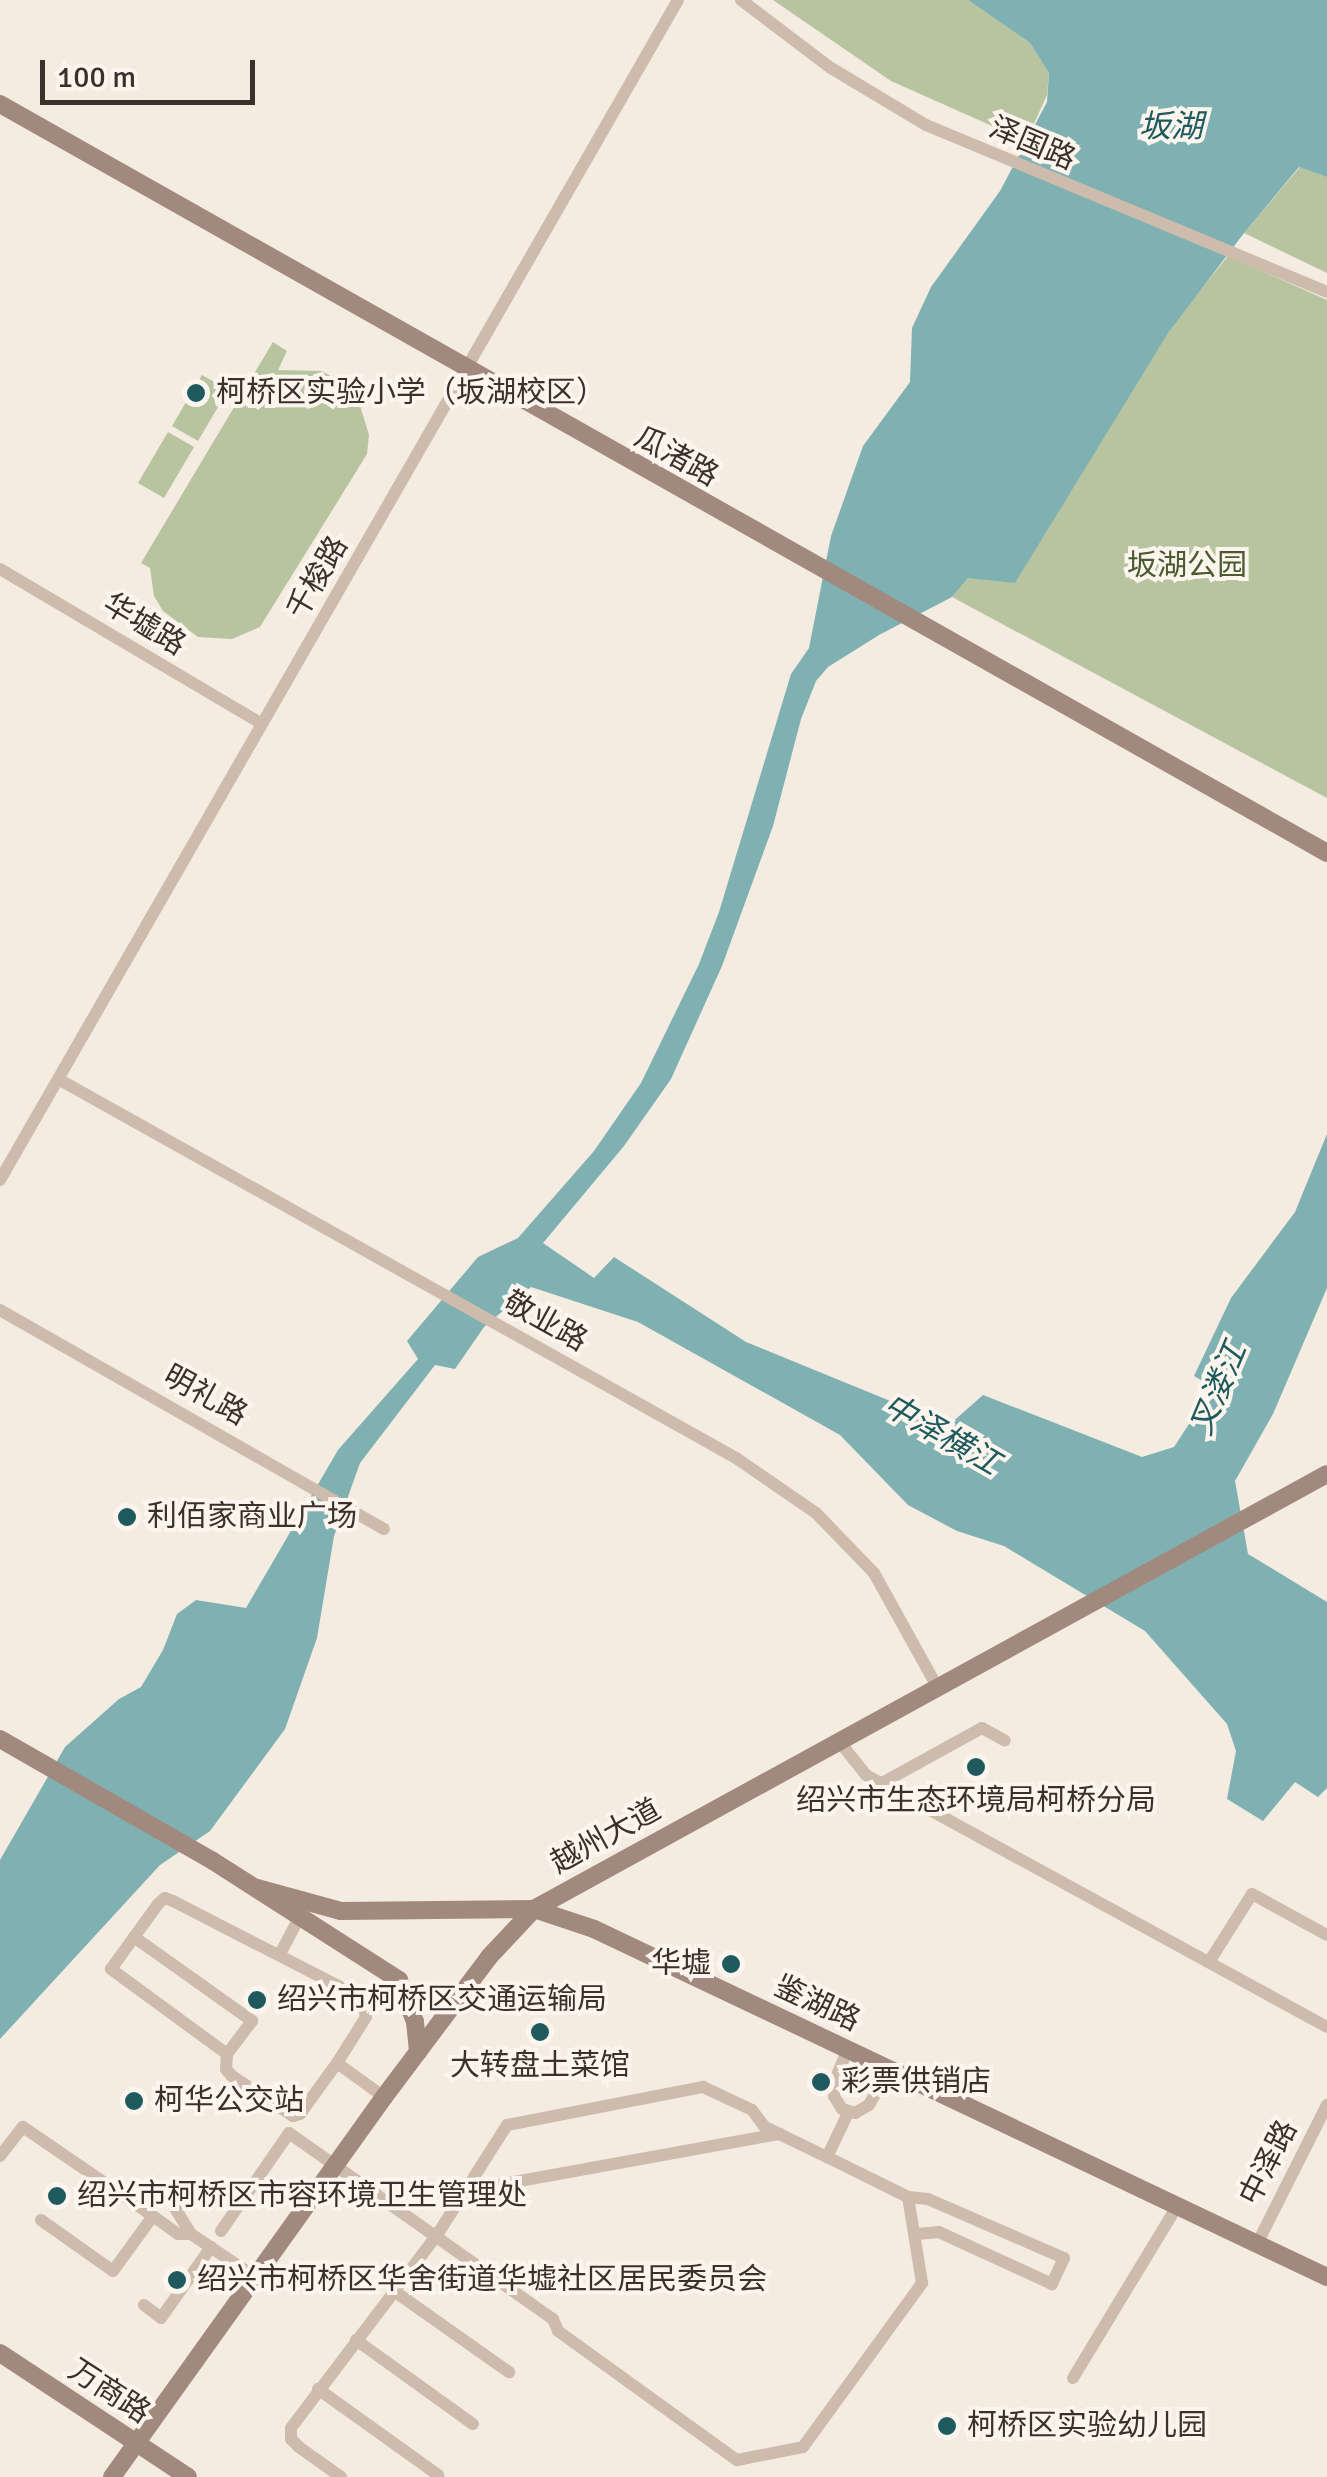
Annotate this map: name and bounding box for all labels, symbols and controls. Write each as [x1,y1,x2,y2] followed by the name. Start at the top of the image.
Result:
[45,40,260,102] scale bar
[57,59,136,96] text: 100 m
[1139,108,1203,146] water label: 坂湖
[984,110,1080,178] street label: 泽国路
[216,375,606,411] place label: 柯桥区实验小学（坂湖校区）
[185,382,207,404] marker: 柯桥区实验小学（坂湖校区）
[628,419,724,495] street label: 瓜渚路
[280,530,356,626] street label: 千梭路
[1127,548,1247,584] park label: 坂湖公园
[96,586,192,664] street label: 华墟路
[497,1284,593,1360] street label: 敬业路
[1183,1337,1255,1441] water label: 叉溇江
[157,1358,253,1434] street label: 明礼路
[876,1386,1006,1484] water label: 中泽横江
[147,1499,357,1535] place label: 利佰家商业广场
[116,1506,138,1528] marker: 利佰家商业广场
[965,1756,987,1778] marker: 绍兴市生态环境局柯桥分局
[796,1783,1156,1819] place label: 绍兴市生态环境局柯桥分局
[545,1792,667,1882] street label: 越州大道
[651,1946,711,1982] place label: 华墟
[720,1953,742,1975] marker: 华墟
[769,1969,865,2039] street label: 鉴湖路
[277,1982,607,2018] place label: 绍兴市柯桥区交通运输局
[246,1989,268,2011] marker: 绍兴市柯桥区交通运输局
[529,2021,551,2043] marker: 大转盘土菜馆
[450,2048,630,2084] place label: 大转盘土菜馆
[841,2064,991,2100] place label: 彩票供销店
[810,2071,832,2093] marker: 彩票供销店
[154,2083,304,2119] place label: 柯华公交站
[123,2090,145,2112] marker: 柯华公交站
[1233,2115,1305,2211] street label: 中泽路
[77,2178,527,2214] place label: 绍兴市柯桥区市容环境卫生管理处
[46,2185,68,2207] marker: 绍兴市柯桥区市容环境卫生管理处
[197,2262,767,2298] place label: 绍兴市柯桥区华舍街道华墟社区居民委员会
[166,2269,188,2291] marker: 绍兴市柯桥区华舍街道华墟社区居民委员会
[61,2352,157,2432] street label: 万商路
[967,2408,1207,2444] place label: 柯桥区实验幼儿园
[936,2415,958,2437] marker: 柯桥区实验幼儿园

